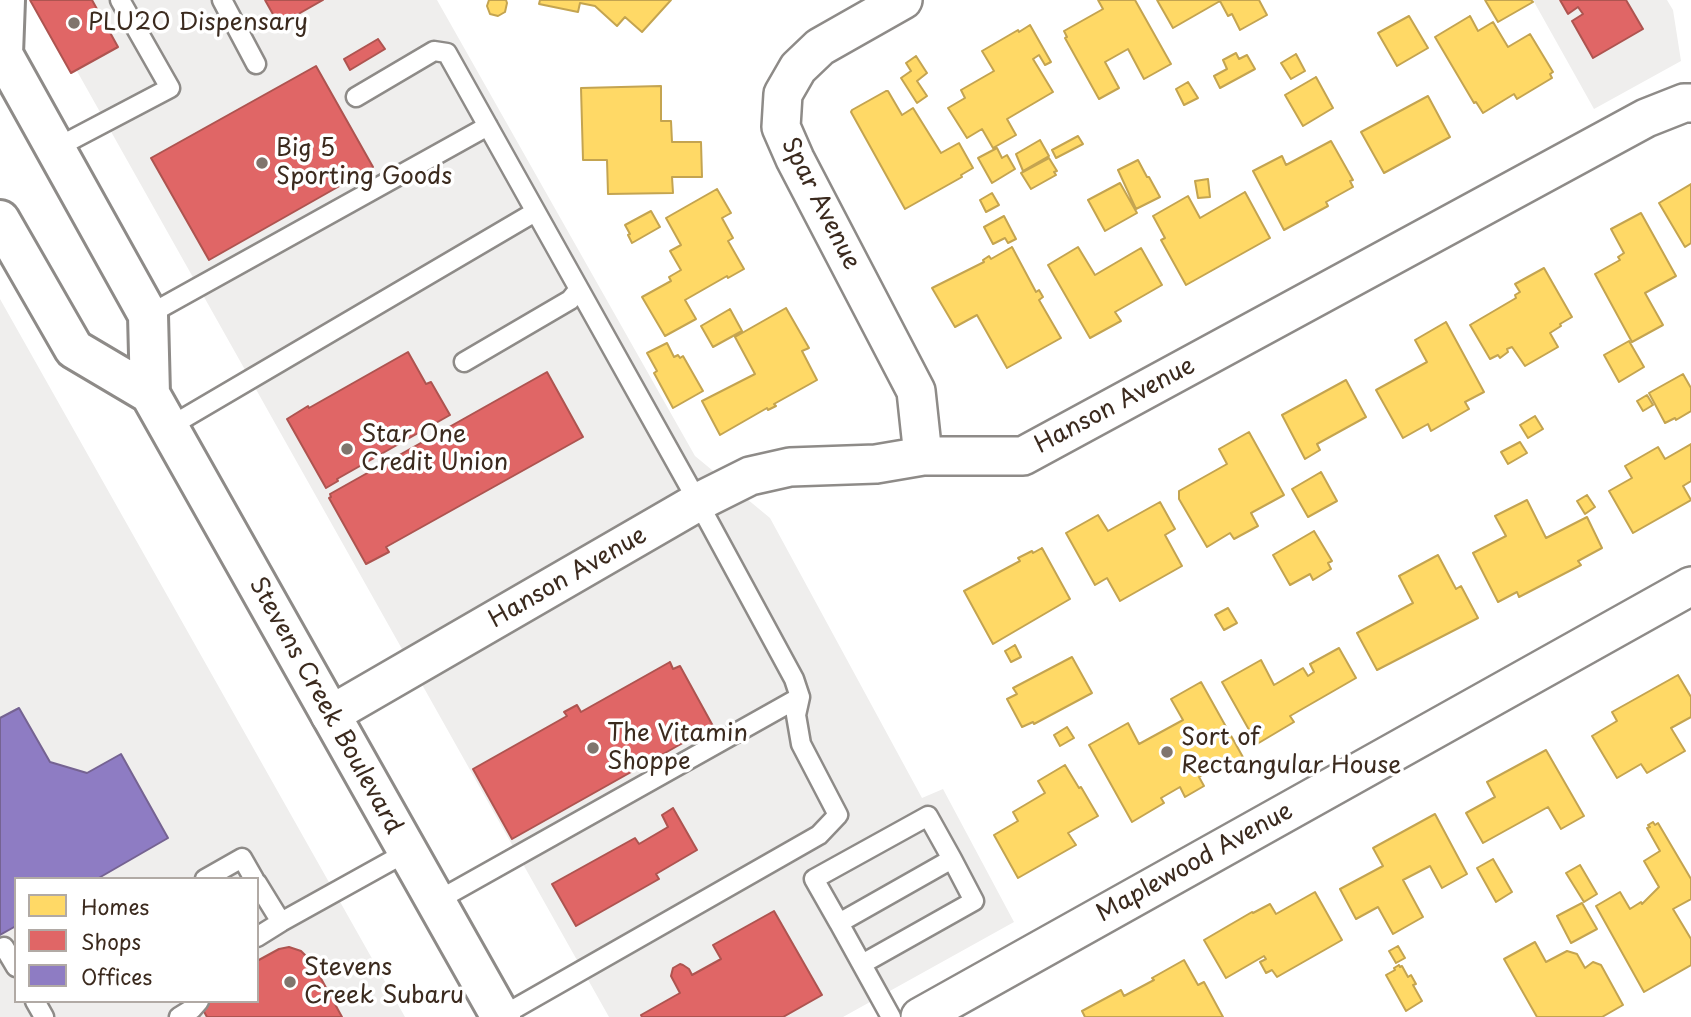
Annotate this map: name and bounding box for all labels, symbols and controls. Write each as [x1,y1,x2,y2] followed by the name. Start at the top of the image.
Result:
[88,9,308,37] place label: PLU2O Dispensary
[66,15,82,31] marker: PLU2O Dispensary
[774,133,866,275] street label: Spar Avenue
[276,135,452,191] place label: Big 5 Sporting Goods
[254,155,270,171] marker: Big 5 Sporting Goods
[1030,352,1200,460] street label: Hanson Avenue
[361,421,508,477] place label: Star One Credit Union
[339,441,355,457] marker: Star One Credit Union
[484,521,652,635] street label: Hanson Avenue
[243,573,407,839] street label: Stevens Creek Boulevard
[607,720,748,776] place label: The Vitamin Shoppe
[1181,724,1401,780] place label: Sort of Rectangular House
[585,740,601,756] marker: The Vitamin Shoppe
[1159,744,1175,760] marker: Sort of Rectangular House
[1092,797,1298,929] street label: Maplewood Avenue
[14,877,259,1003] legend
[81,890,149,922] text: Homes
[81,925,141,957] text: Shops
[304,954,464,1010] place label: Stevens Creek Subaru
[81,960,152,992] text: Offices
[282,974,298,990] marker: Stevens Creek Subaru

